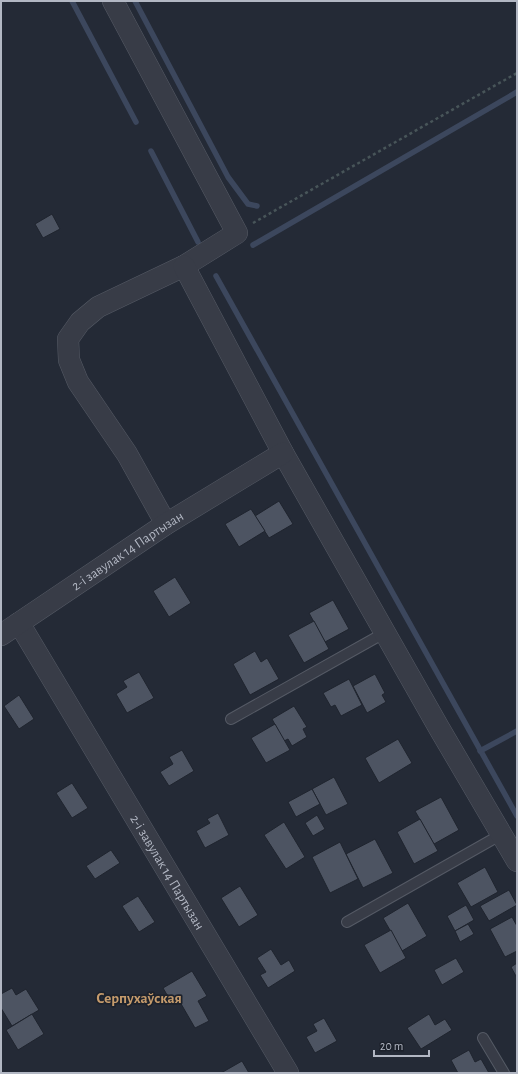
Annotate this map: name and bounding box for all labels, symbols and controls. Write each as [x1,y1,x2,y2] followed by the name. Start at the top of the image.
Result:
[69,509,186,593] street label: 2-і завулак 14 Партызан
[127,812,207,932] street label: 2-і завулак 14 Партызан
[96,991,182,1006] district label: Серпухаўская
[374,1032,429,1058] scale bar
[380,1040,403,1052] text: 20 m

